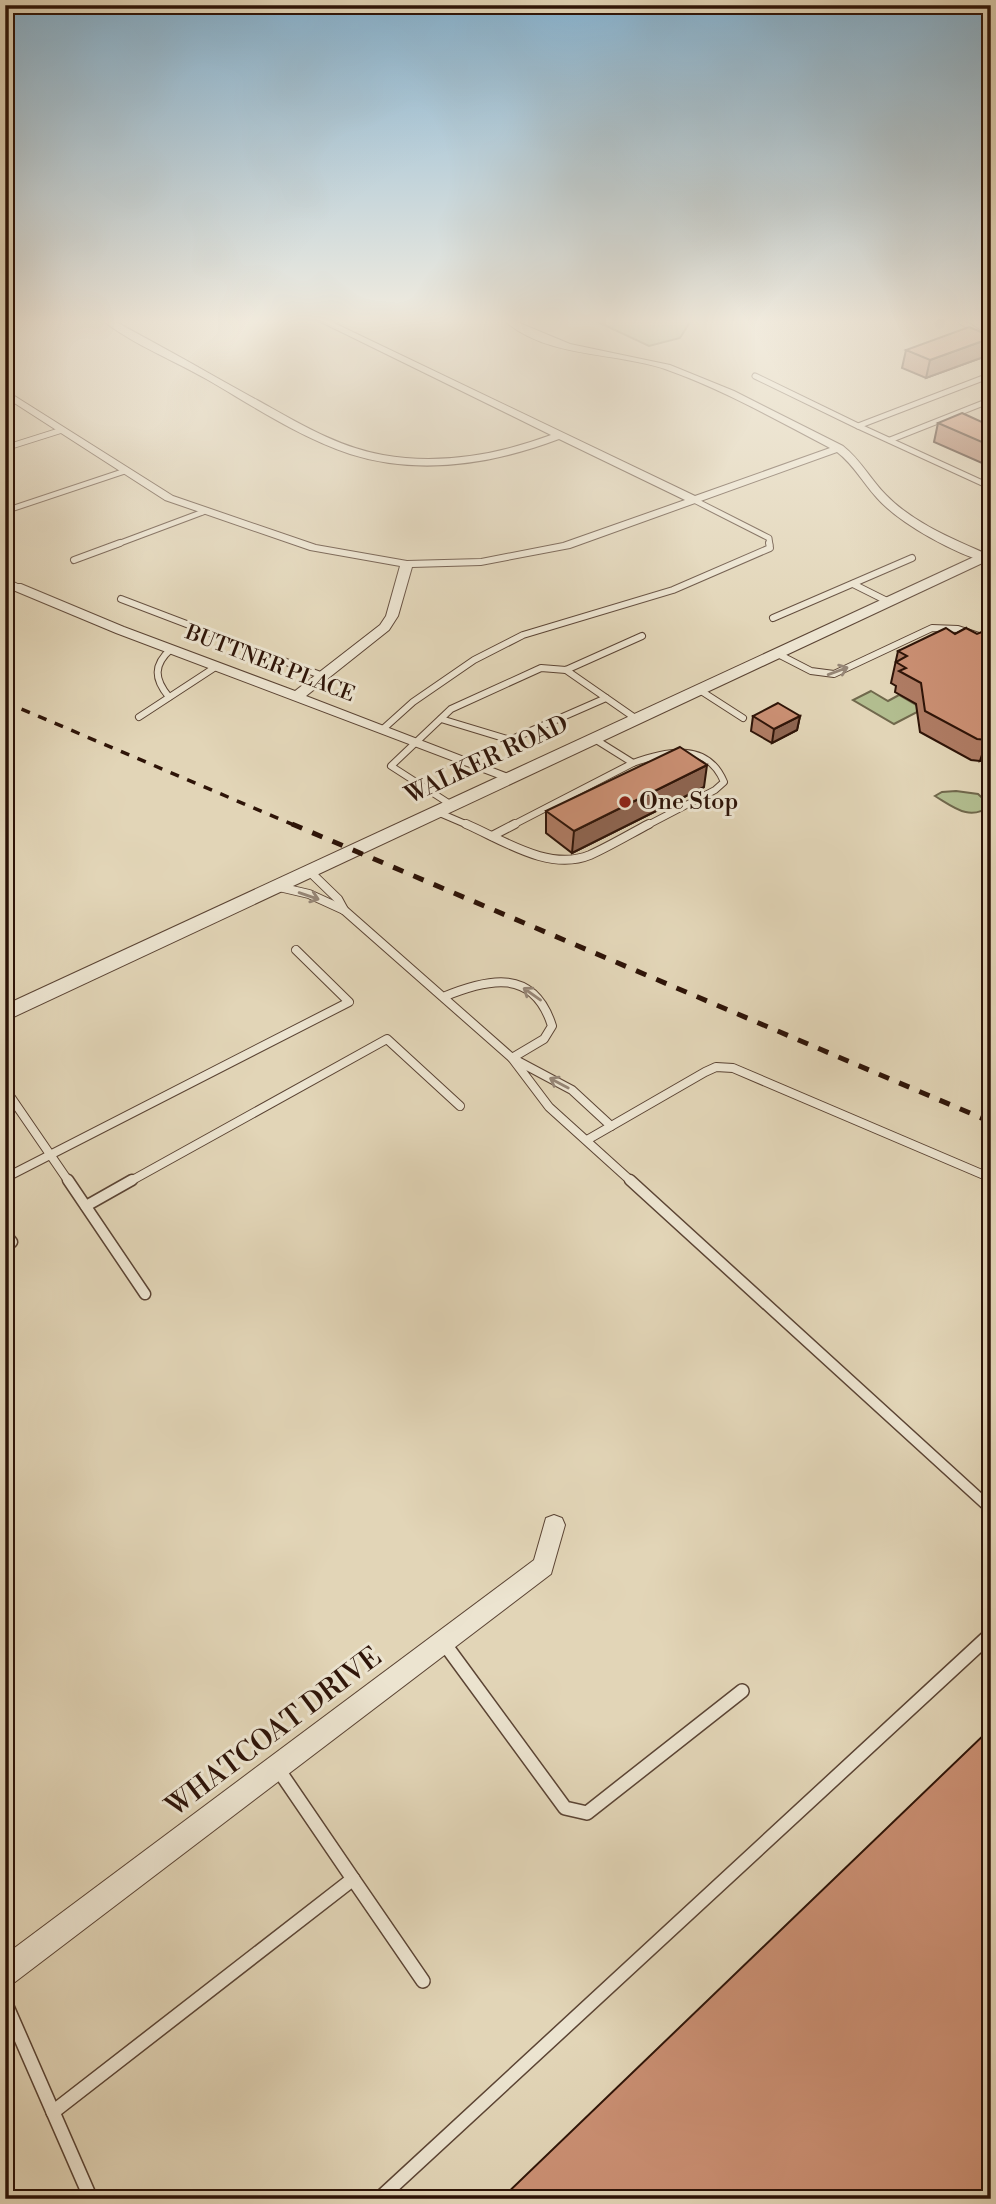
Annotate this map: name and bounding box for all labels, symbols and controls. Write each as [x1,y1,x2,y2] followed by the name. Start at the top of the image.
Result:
[181,619,358,708] street label: BUTTNER PLACE
[826,664,848,676] one-way arrow
[400,709,573,811] street label: WALKER ROAD
[639,787,738,817] place label: One Stop
[617,794,633,810] marker: One Stop
[298,890,320,903] one-way arrow
[523,987,542,1001] one-way arrow
[549,1076,570,1090] one-way arrow
[159,1640,389,1825] street label: WHATCOAT DRIVE

